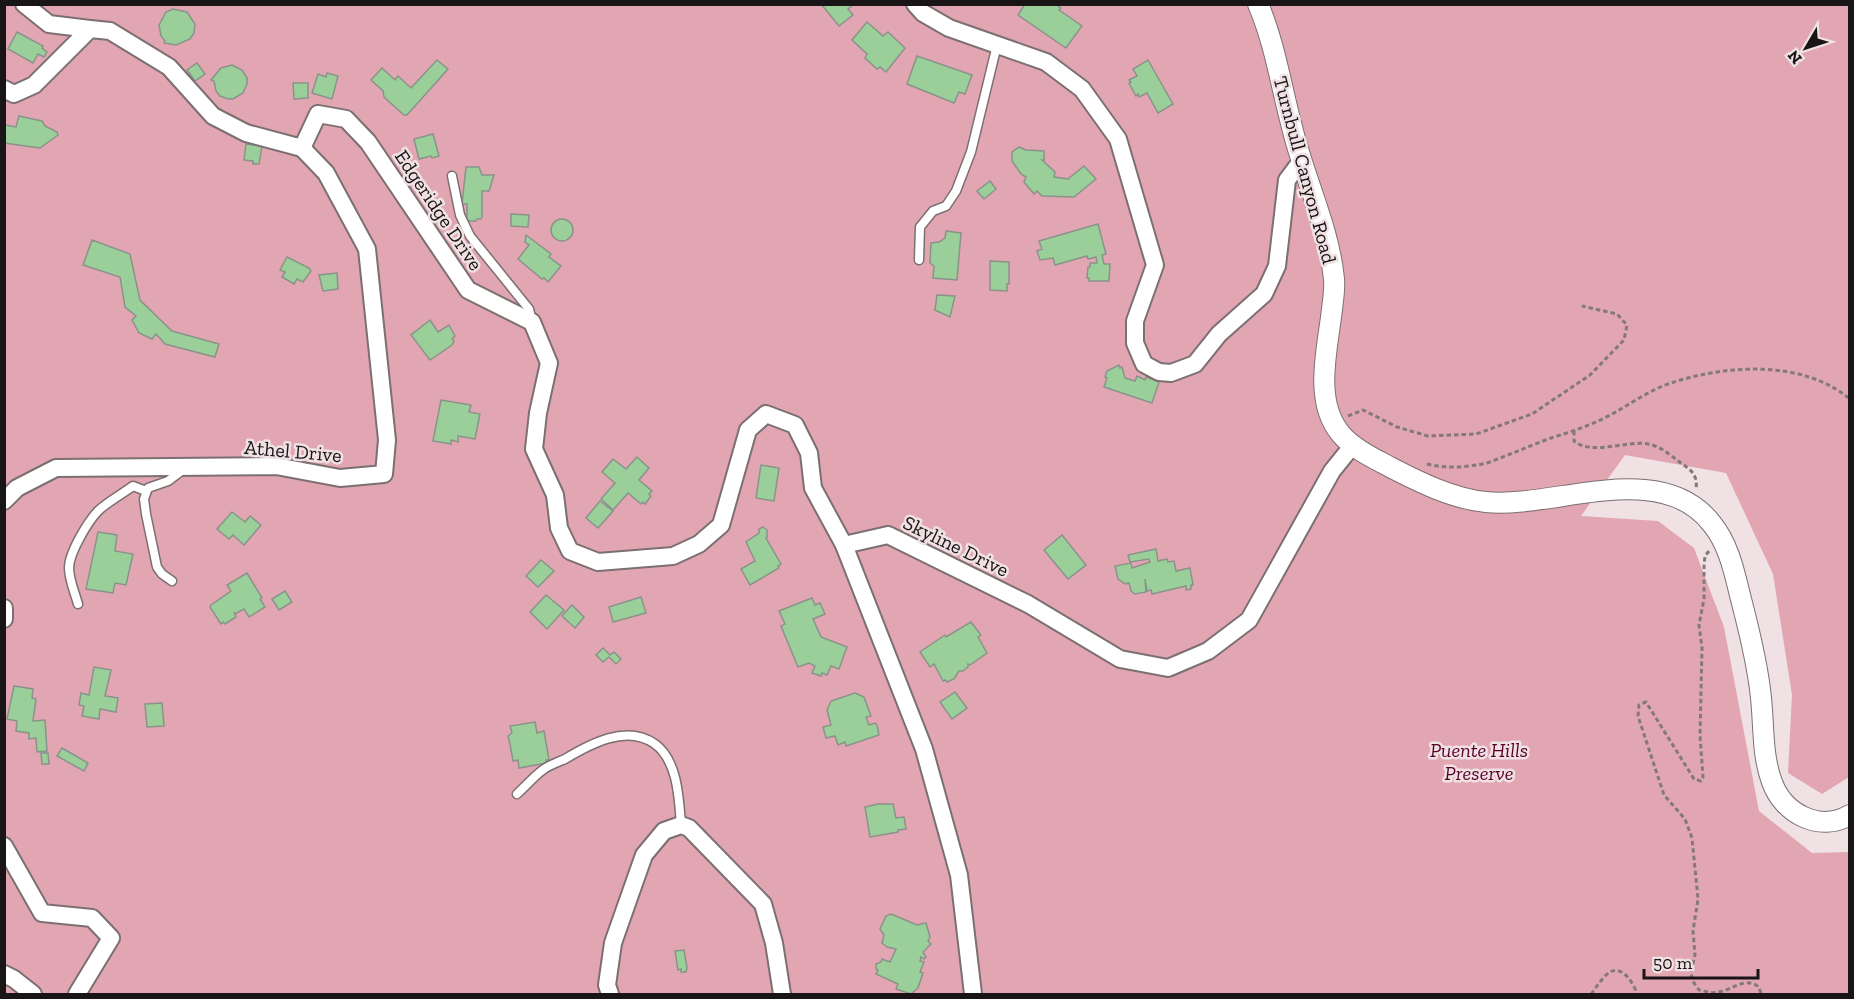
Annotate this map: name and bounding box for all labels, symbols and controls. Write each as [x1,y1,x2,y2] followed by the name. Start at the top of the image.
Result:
[1776,18,1836,78] north arrow
[1784,46,1806,68] text: N
[1268,74,1342,267] street label: Turnbull Canyon Road
[390,145,488,275] street label: Edgeridge Drive
[243,435,343,467] street label: Athel Drive
[899,510,1013,582] street label: Skyline Drive
[1430,738,1528,785] park label: Puente Hills Preserve
[1644,942,1758,980] scale bar
[1653,952,1693,974] text: 50 m

